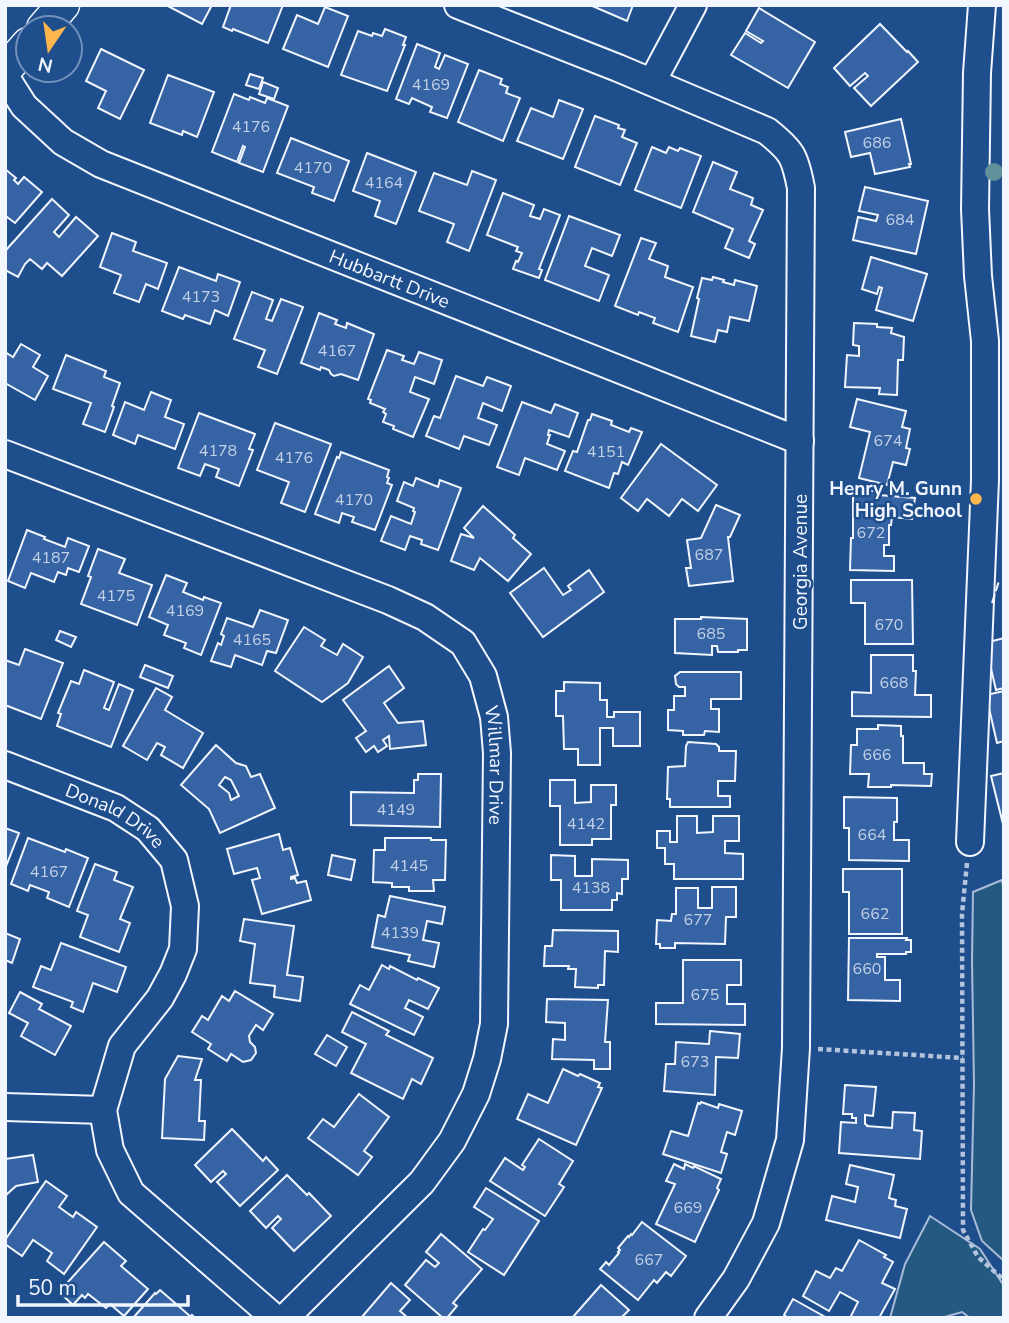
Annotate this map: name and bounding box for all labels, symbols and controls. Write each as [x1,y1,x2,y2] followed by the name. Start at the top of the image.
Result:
[14,14,84,84] north arrow
[36,50,55,79] text: N
[412,74,450,96] house number: 4169
[232,116,270,138] house number: 4176
[863,132,891,154] house number: 686
[294,157,332,179] house number: 4170
[365,172,404,194] house number: 4164
[886,209,915,231] house number: 684
[325,244,453,315] street label: Hubbartt Drive
[182,286,220,308] house number: 4173
[318,340,356,362] house number: 4167
[874,430,903,452] house number: 674
[199,440,237,462] house number: 4178
[587,441,625,463] house number: 4151
[275,447,313,469] house number: 4176
[829,476,962,524] place label: Henry M. Gunn High School
[335,489,373,511] house number: 4170
[968,491,984,507] marker: Henry M. Gunn High School
[788,494,814,630] street label: Georgia Avenue
[857,522,885,544] house number: 672
[695,544,723,566] house number: 687
[32,547,70,569] house number: 4187
[97,585,135,607] house number: 4175
[166,600,204,622] house number: 4169
[875,614,903,636] house number: 670
[697,623,725,645] house number: 685
[233,629,271,651] house number: 4165
[880,672,908,694] house number: 668
[477,703,509,825] street label: Willmar Drive
[863,744,891,766] house number: 666
[61,778,171,854] street label: Donald Drive
[377,799,415,821] house number: 4149
[567,813,605,835] house number: 4142
[858,824,887,846] house number: 664
[390,855,428,877] house number: 4145
[30,861,68,883] house number: 4167
[572,877,610,899] house number: 4138
[861,903,889,925] house number: 662
[684,909,712,931] house number: 677
[381,922,419,944] house number: 4139
[853,958,881,980] house number: 660
[691,984,719,1006] house number: 675
[681,1051,709,1073] house number: 673
[674,1197,702,1219] house number: 669
[635,1249,663,1271] house number: 667
[18,1264,187,1308] scale bar
[28,1274,77,1302] text: 50 m

